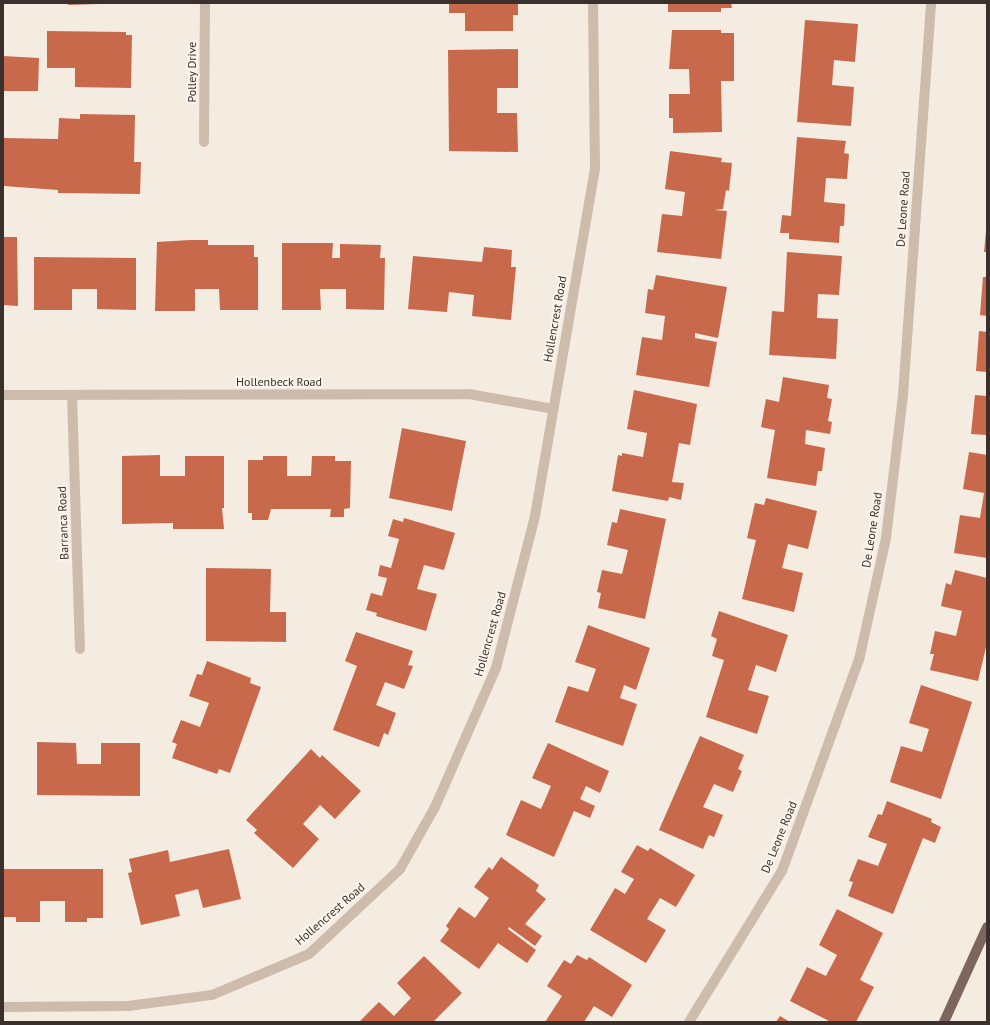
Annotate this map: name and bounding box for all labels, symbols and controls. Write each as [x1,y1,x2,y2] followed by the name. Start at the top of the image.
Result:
[185,41,199,103] street label: Polley Drive
[893,170,913,248] street label: De Leone Road
[540,275,570,363] street label: Hollencrest Road
[236,375,322,389] street label: Hollenbeck Road
[55,486,71,560] street label: Barranca Road
[859,491,885,569] street label: De Leone Road
[471,590,509,678] street label: Hollencrest Road
[758,799,800,875] street label: De Leone Road
[292,880,368,948] street label: Hollencrest Road

